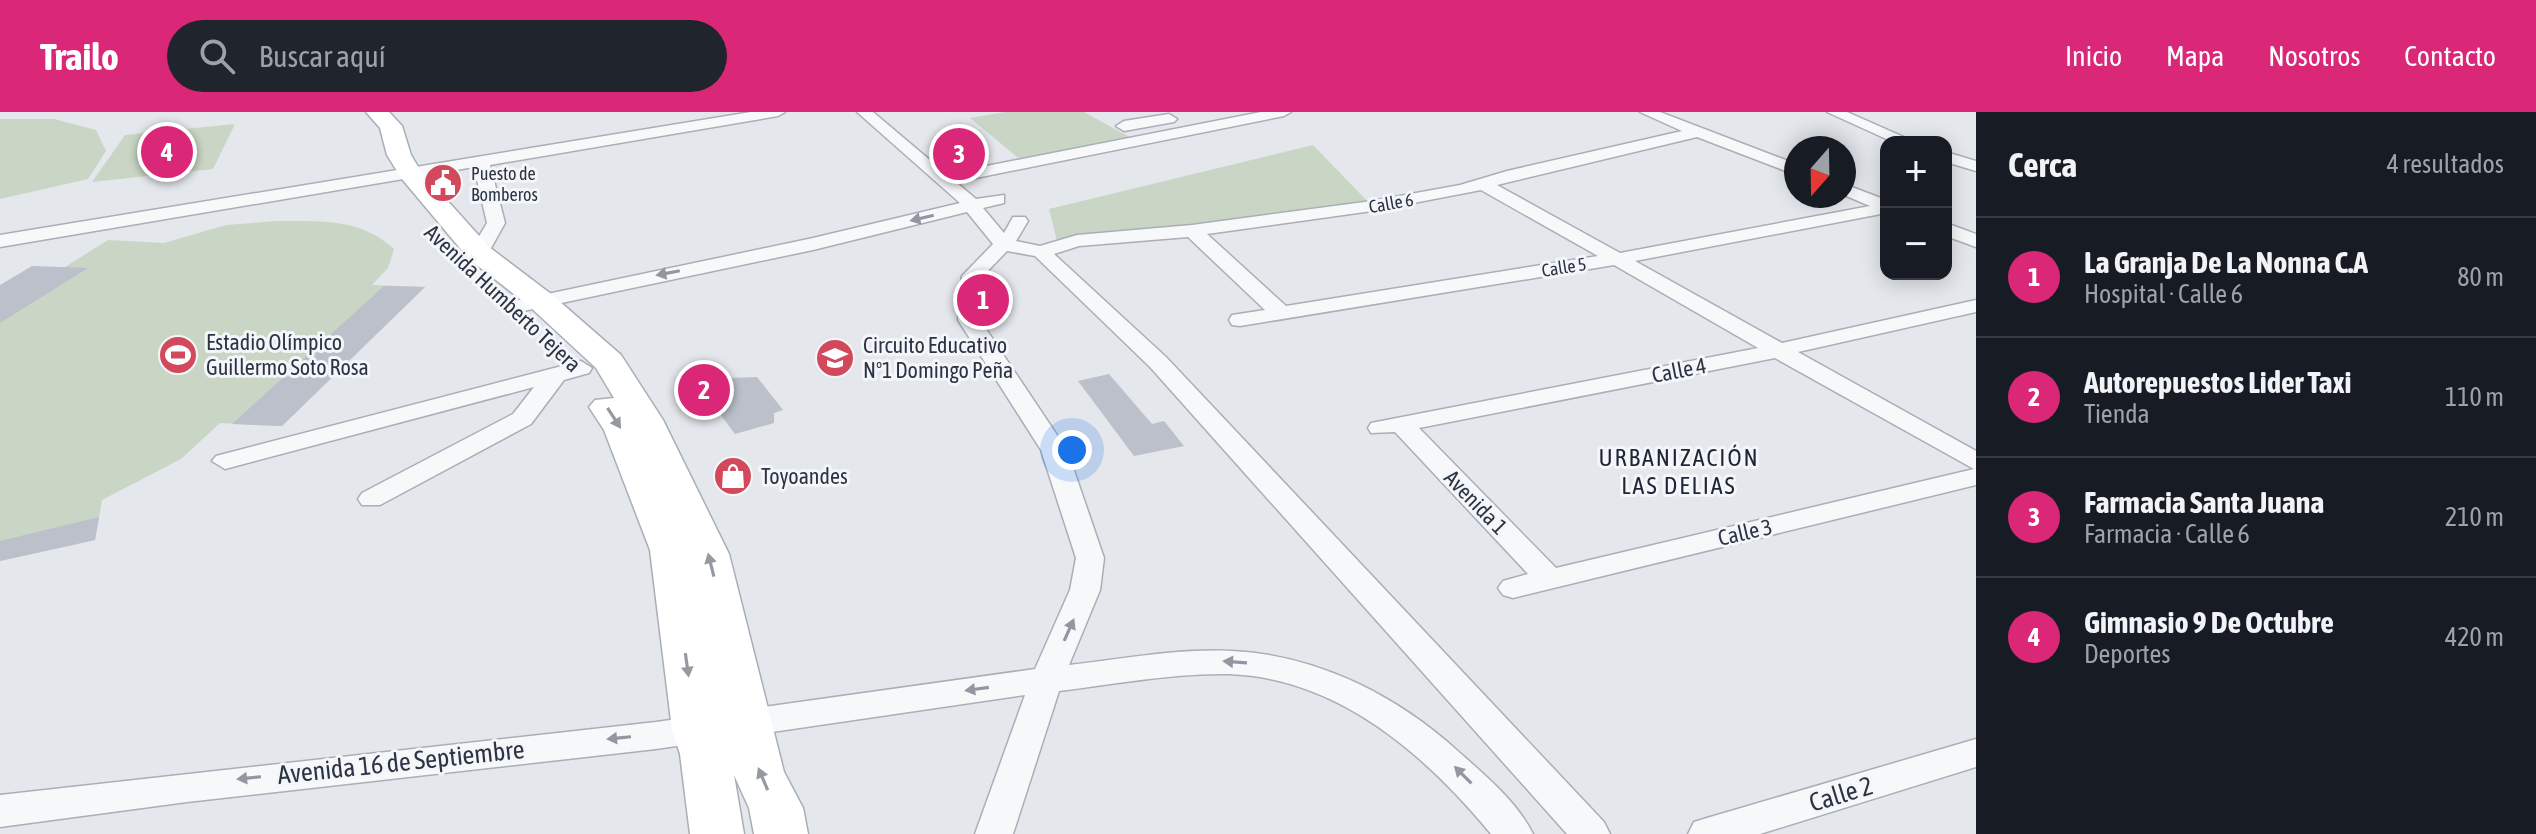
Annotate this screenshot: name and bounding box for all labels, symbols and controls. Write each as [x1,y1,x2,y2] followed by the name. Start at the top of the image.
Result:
[167,20,727,92] search box
[195,34,239,78] icon: search
[40,35,119,78] text: Trailo
[259,39,386,73] text: Buscar aquí
[2065,40,2122,72] text: Inicio
[2166,40,2224,72] text: Mapa
[2268,40,2360,72] text: Nosotros
[2404,40,2496,72] text: Contacto
[141,122,193,182] pin: 4
[933,124,985,184] pin: 3
[1784,136,1856,208] north arrow
[1880,136,1952,280] map controls
[1880,136,1952,208] button: +
[2008,145,2077,184] text: Cerca
[2387,149,2504,179] text: 4 resultados
[422,162,464,204] public building icon: Puesto de Bomberos
[471,163,538,205] place label: Puesto de Bomberos
[1367,189,1415,217] street label: Calle 6
[1880,208,1952,280] button: −
[909,212,934,224] one-way arrow
[420,219,586,377] street label: Avenida Humberto Tejera
[2084,245,2368,279] text: La Granja De La Nonna C.A
[1540,253,1588,281] street label: Calle 5
[2028,262,2040,292] text: 1
[2457,262,2504,292] text: 80 m
[655,268,680,280] one-way arrow
[957,270,1009,330] pin: 1
[2084,279,2243,309] text: Hospital · Calle 6
[206,329,369,380] place label: Estadio Olímpico Guillermo Soto Rosa
[863,332,1013,383] place label: Circuito Educativo Nº1 Domingo Peña
[157,334,199,376] sports icon: Estadio Olímpico Guillermo Soto Rosa
[814,337,856,379] school or university icon: Circuito Educativo Nº1 Domingo Peña
[1650,352,1708,388] street label: Calle 4
[678,360,730,420] pin: 2
[2084,365,2352,399] text: Autorepuestos Lider Taxi
[2028,382,2040,412] text: 2
[2445,382,2504,412] text: 110 m
[2084,399,2150,429] text: Tienda
[606,407,620,429] one-way arrow
[1052,430,1092,470] your location
[1598,444,1760,499] district label: URBANIZACIÓN LAS DELIAS
[712,455,754,497] shop icon: Toyoandes
[761,463,848,489] place label: Toyoandes
[1439,464,1513,540] street label: Avenida 1
[2084,485,2324,519] text: Farmacia Santa Juana
[2028,502,2040,532] text: 3
[2445,502,2504,532] text: 210 m
[1715,513,1775,551] street label: Calle 3
[2084,519,2250,549] text: Farmacia · Calle 6
[704,553,716,578] one-way arrow
[2084,605,2334,639] text: Gimnasio 9 De Octubre
[1063,618,1076,642] one-way arrow
[2028,622,2040,652] text: 4
[2445,622,2504,652] text: 420 m
[2084,639,2171,669] text: Deportes
[681,653,694,678] one-way arrow
[1222,655,1247,668] one-way arrow
[964,683,989,696] one-way arrow
[606,731,631,744] one-way arrow
[276,734,526,790] street label: Avenida 16 de Septiembre
[1454,766,1473,785] one-way arrow
[756,767,769,791] one-way arrow
[1806,770,1876,818] street label: Calle 2
[236,772,261,785] one-way arrow

